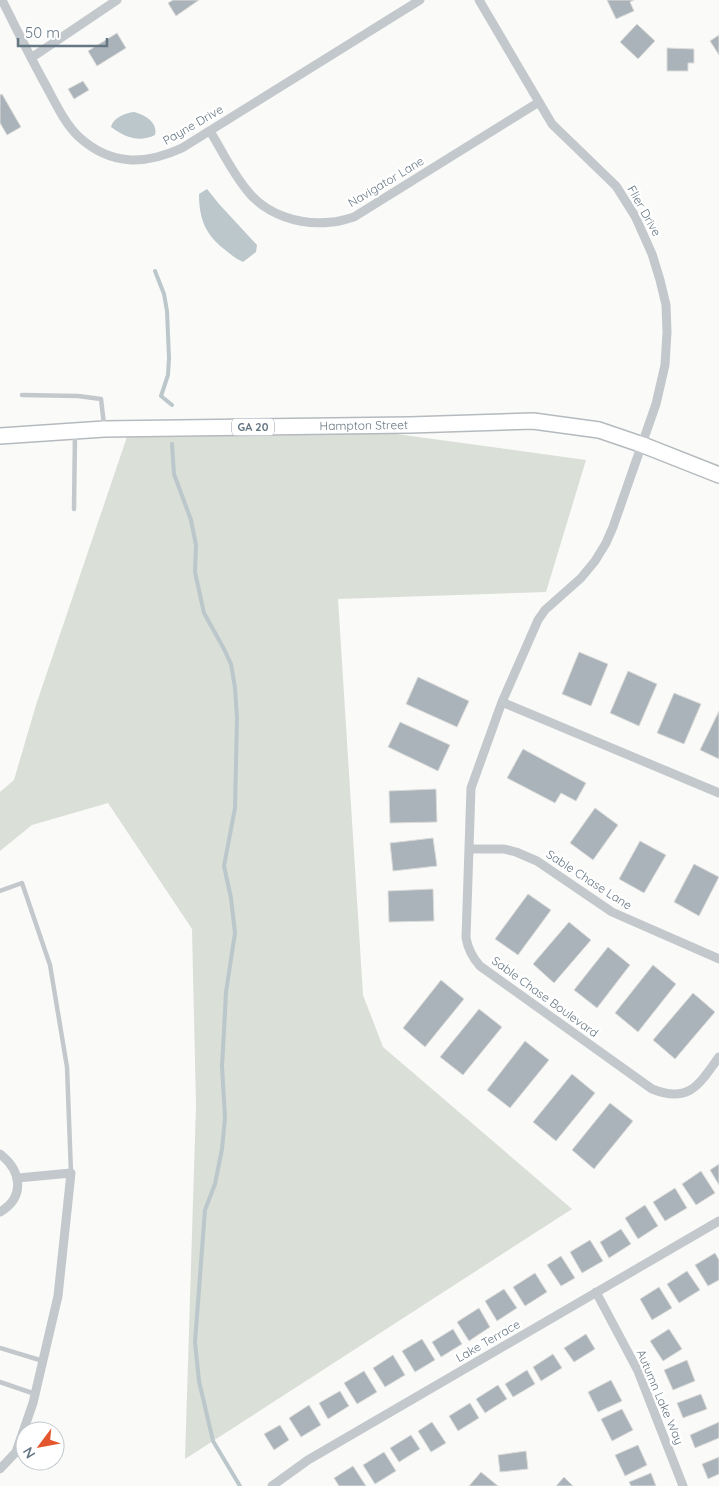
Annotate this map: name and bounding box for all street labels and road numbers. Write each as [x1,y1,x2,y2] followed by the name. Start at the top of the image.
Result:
[160,101,226,148] street label: Payne Drive
[345,153,427,210] street label: Navigator Lane
[624,183,665,239] street label: Flier Drive
[319,417,408,433] street label: Hampton Street
[232,418,274,436] road number: GA 20
[544,846,635,913] street label: Sable Chase Lane
[489,953,602,1040] street label: Sable Chase Boulevard
[453,1316,523,1365] street label: Lake Terrace
[634,1347,687,1447] street label: Autumn Lake Way

